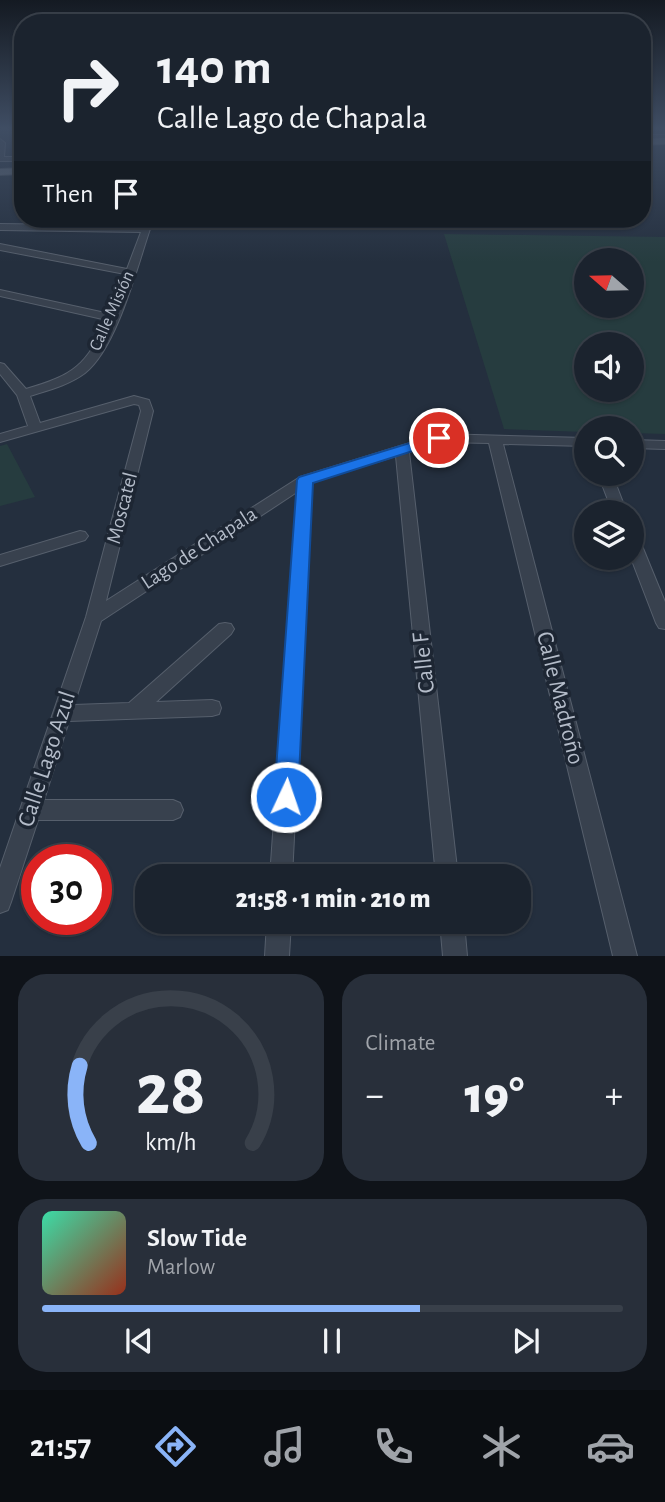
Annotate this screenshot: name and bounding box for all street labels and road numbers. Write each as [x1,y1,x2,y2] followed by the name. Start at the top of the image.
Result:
[86,268,138,354] street label: Calle Misión
[103,470,141,546] street label: Moscatel
[137,503,261,593] street label: Lago de Chapala
[532,629,588,767] street label: Calle Madroño
[409,631,439,695] street label: Calle F
[14,688,80,830] street label: Calle Lago Azul

